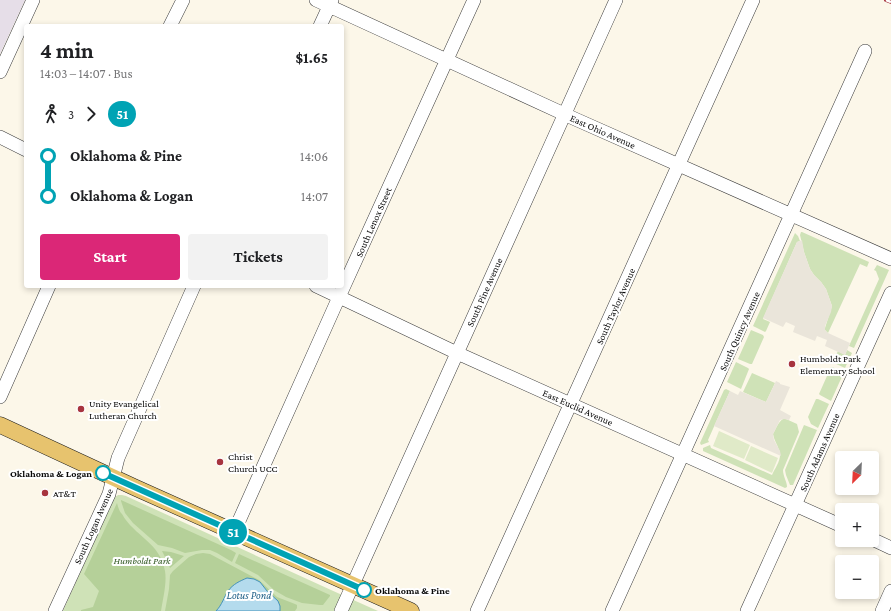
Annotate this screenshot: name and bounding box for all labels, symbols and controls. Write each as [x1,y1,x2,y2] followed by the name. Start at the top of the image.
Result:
[40,38,94,63] text: 4 min
[296,50,328,66] text: $1.65
[40,66,133,81] text: 14:03 – 14:07 · Bus
[40,103,62,125] icon: walk
[80,103,102,125] icon: forward
[116,106,128,122] text: 51
[68,107,74,122] text: 3
[569,112,638,151] street label: East Ohio Avenue
[70,148,182,164] text: Oklahoma & Pine
[300,149,328,164] text: 14:06
[353,185,394,259] street label: South Lenox Street
[70,188,193,204] text: Oklahoma & Logan
[301,189,328,204] text: 14:07
[40,234,180,280] button: Start
[188,234,328,280] button: Tickets
[464,256,505,328] street label: South Pine Avenue
[594,266,637,346] street label: South Taylor Avenue
[717,289,762,373] street label: South Quincy Avenue
[800,353,875,376] place label: Humboldt Park Elementary School
[787,359,797,369] marker: Humboldt Park Elementary School
[541,387,615,428] street label: East Euclid Avenue
[89,398,159,421] place label: Unity Evangelical Lutheran Church
[76,404,86,414] marker: Unity Evangelical Lutheran Church
[797,411,842,493] street label: South Adams Avenue
[228,451,278,474] place label: Christ Church UCC
[835,451,879,495] north arrow
[835,451,879,599] map controls
[215,457,225,467] marker: Christ Church UCC
[95,465,111,481] marker: Oklahoma & Logan
[10,468,92,479] place label: Oklahoma & Logan
[72,486,115,566] street label: South Logan Avenue
[40,488,50,498] marker: AT&T
[53,488,76,499] place label: AT&T
[835,503,879,547] button: +
[215,519,251,545] line badge: 51
[227,524,239,540] text: 51
[114,555,171,566] park label: Humboldt Park
[835,555,879,599] button: −
[356,582,372,598] marker: Oklahoma & Pine
[375,585,450,596] place label: Oklahoma & Pine
[226,589,272,601] water label: Lotus Pond

